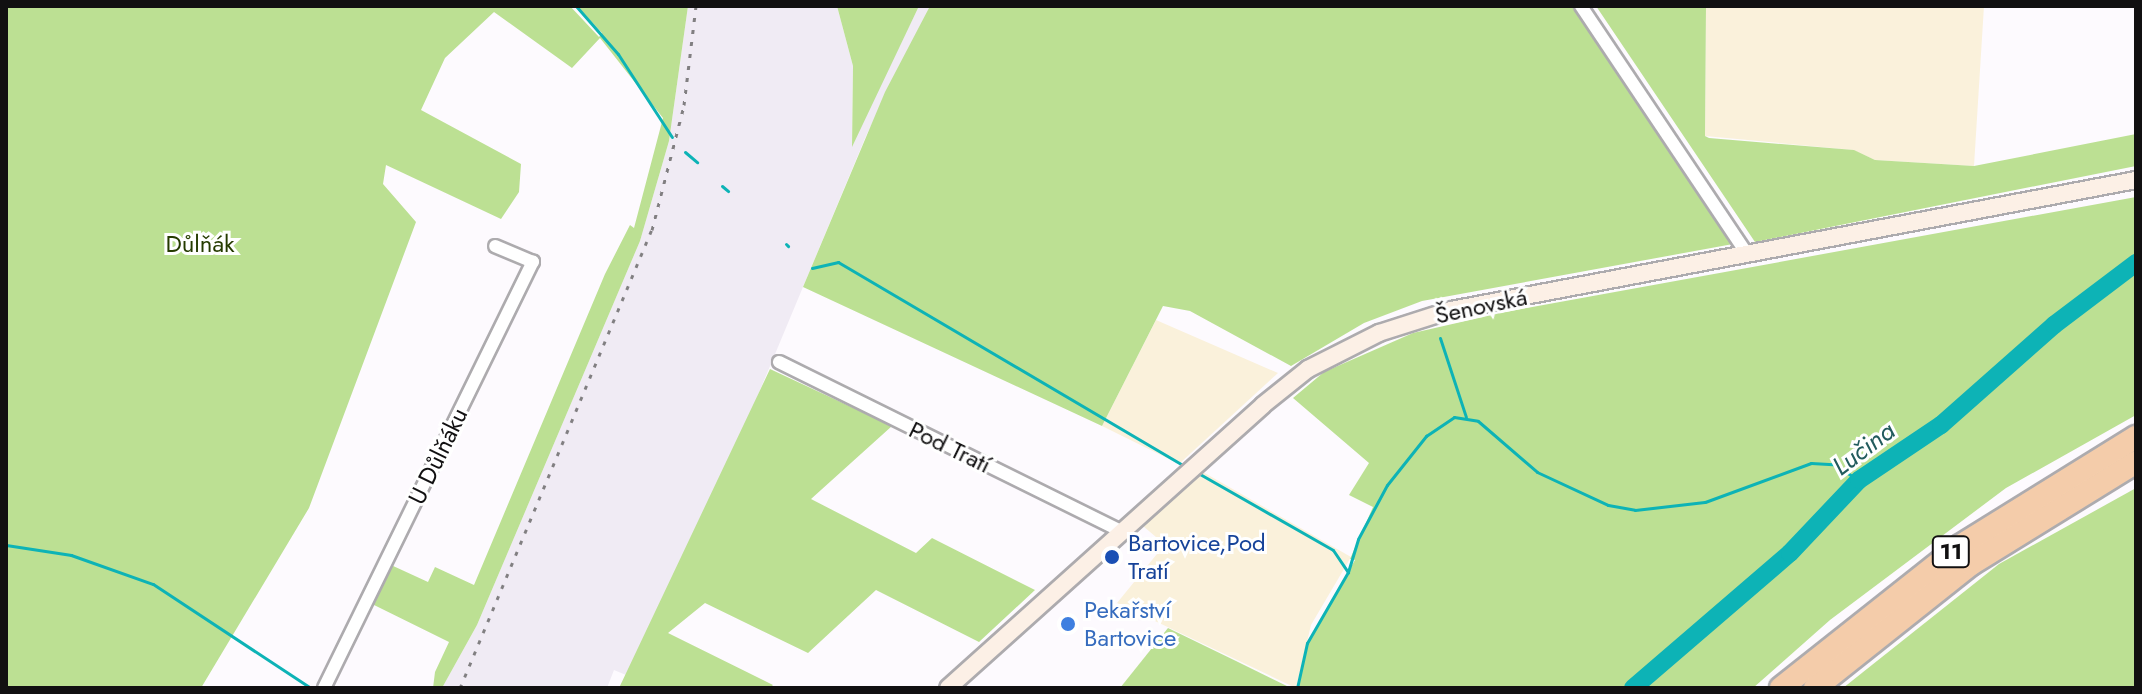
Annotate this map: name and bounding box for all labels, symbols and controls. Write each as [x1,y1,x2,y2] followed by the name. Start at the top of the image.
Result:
[165,230,235,258] park label: Důlňák
[1432,282,1530,330] street label: Šenovská
[402,403,474,509] street label: U Důlňáku
[904,415,996,479] street label: Pod Tratí
[1827,415,1901,483] water label: Lučina
[1128,529,1266,585] place label: Bartovice,Pod Tratí
[1931,534,1971,570] road number: 11
[1103,548,1121,566] marker: Bartovice,Pod Tratí
[1084,596,1176,652] place label: Pekařství Bartovice
[1059,615,1077,633] marker: Pekařství Bartovice

